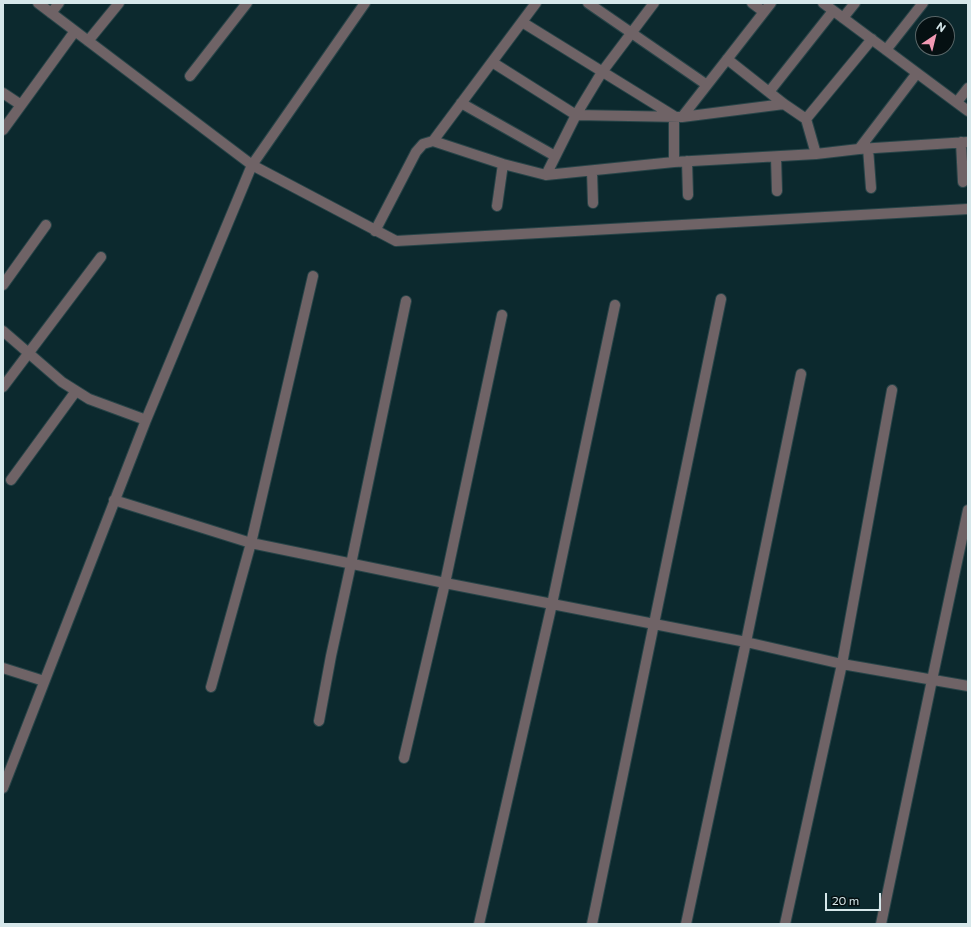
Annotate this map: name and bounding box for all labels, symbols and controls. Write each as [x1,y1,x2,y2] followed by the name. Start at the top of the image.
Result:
[915,16,955,56] north arrow
[934,19,949,34] text: N
[827,885,883,911] scale bar
[832,893,859,907] text: 20 m

